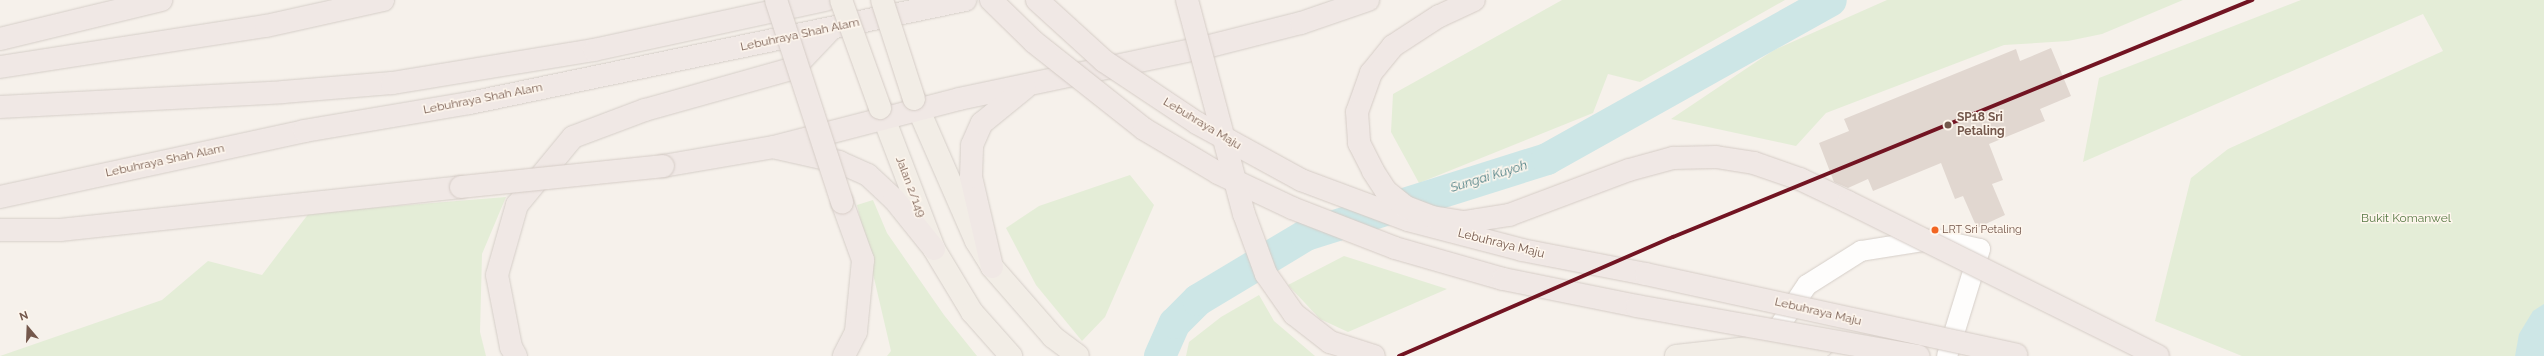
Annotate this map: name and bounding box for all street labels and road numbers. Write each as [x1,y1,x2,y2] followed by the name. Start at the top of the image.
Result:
[739,15,861,55] street label: Lebuhraya Shah Alam
[422,80,544,118] street label: Lebuhraya Shah Alam
[1160,95,1244,153] street label: Lebuhraya Maju
[104,141,226,181] street label: Lebuhraya Shah Alam
[892,155,928,219] street label: Jalan 2/149
[1456,226,1546,262] street label: Lebuhraya Maju
[1773,295,1863,329] street label: Lebuhraya Maju

